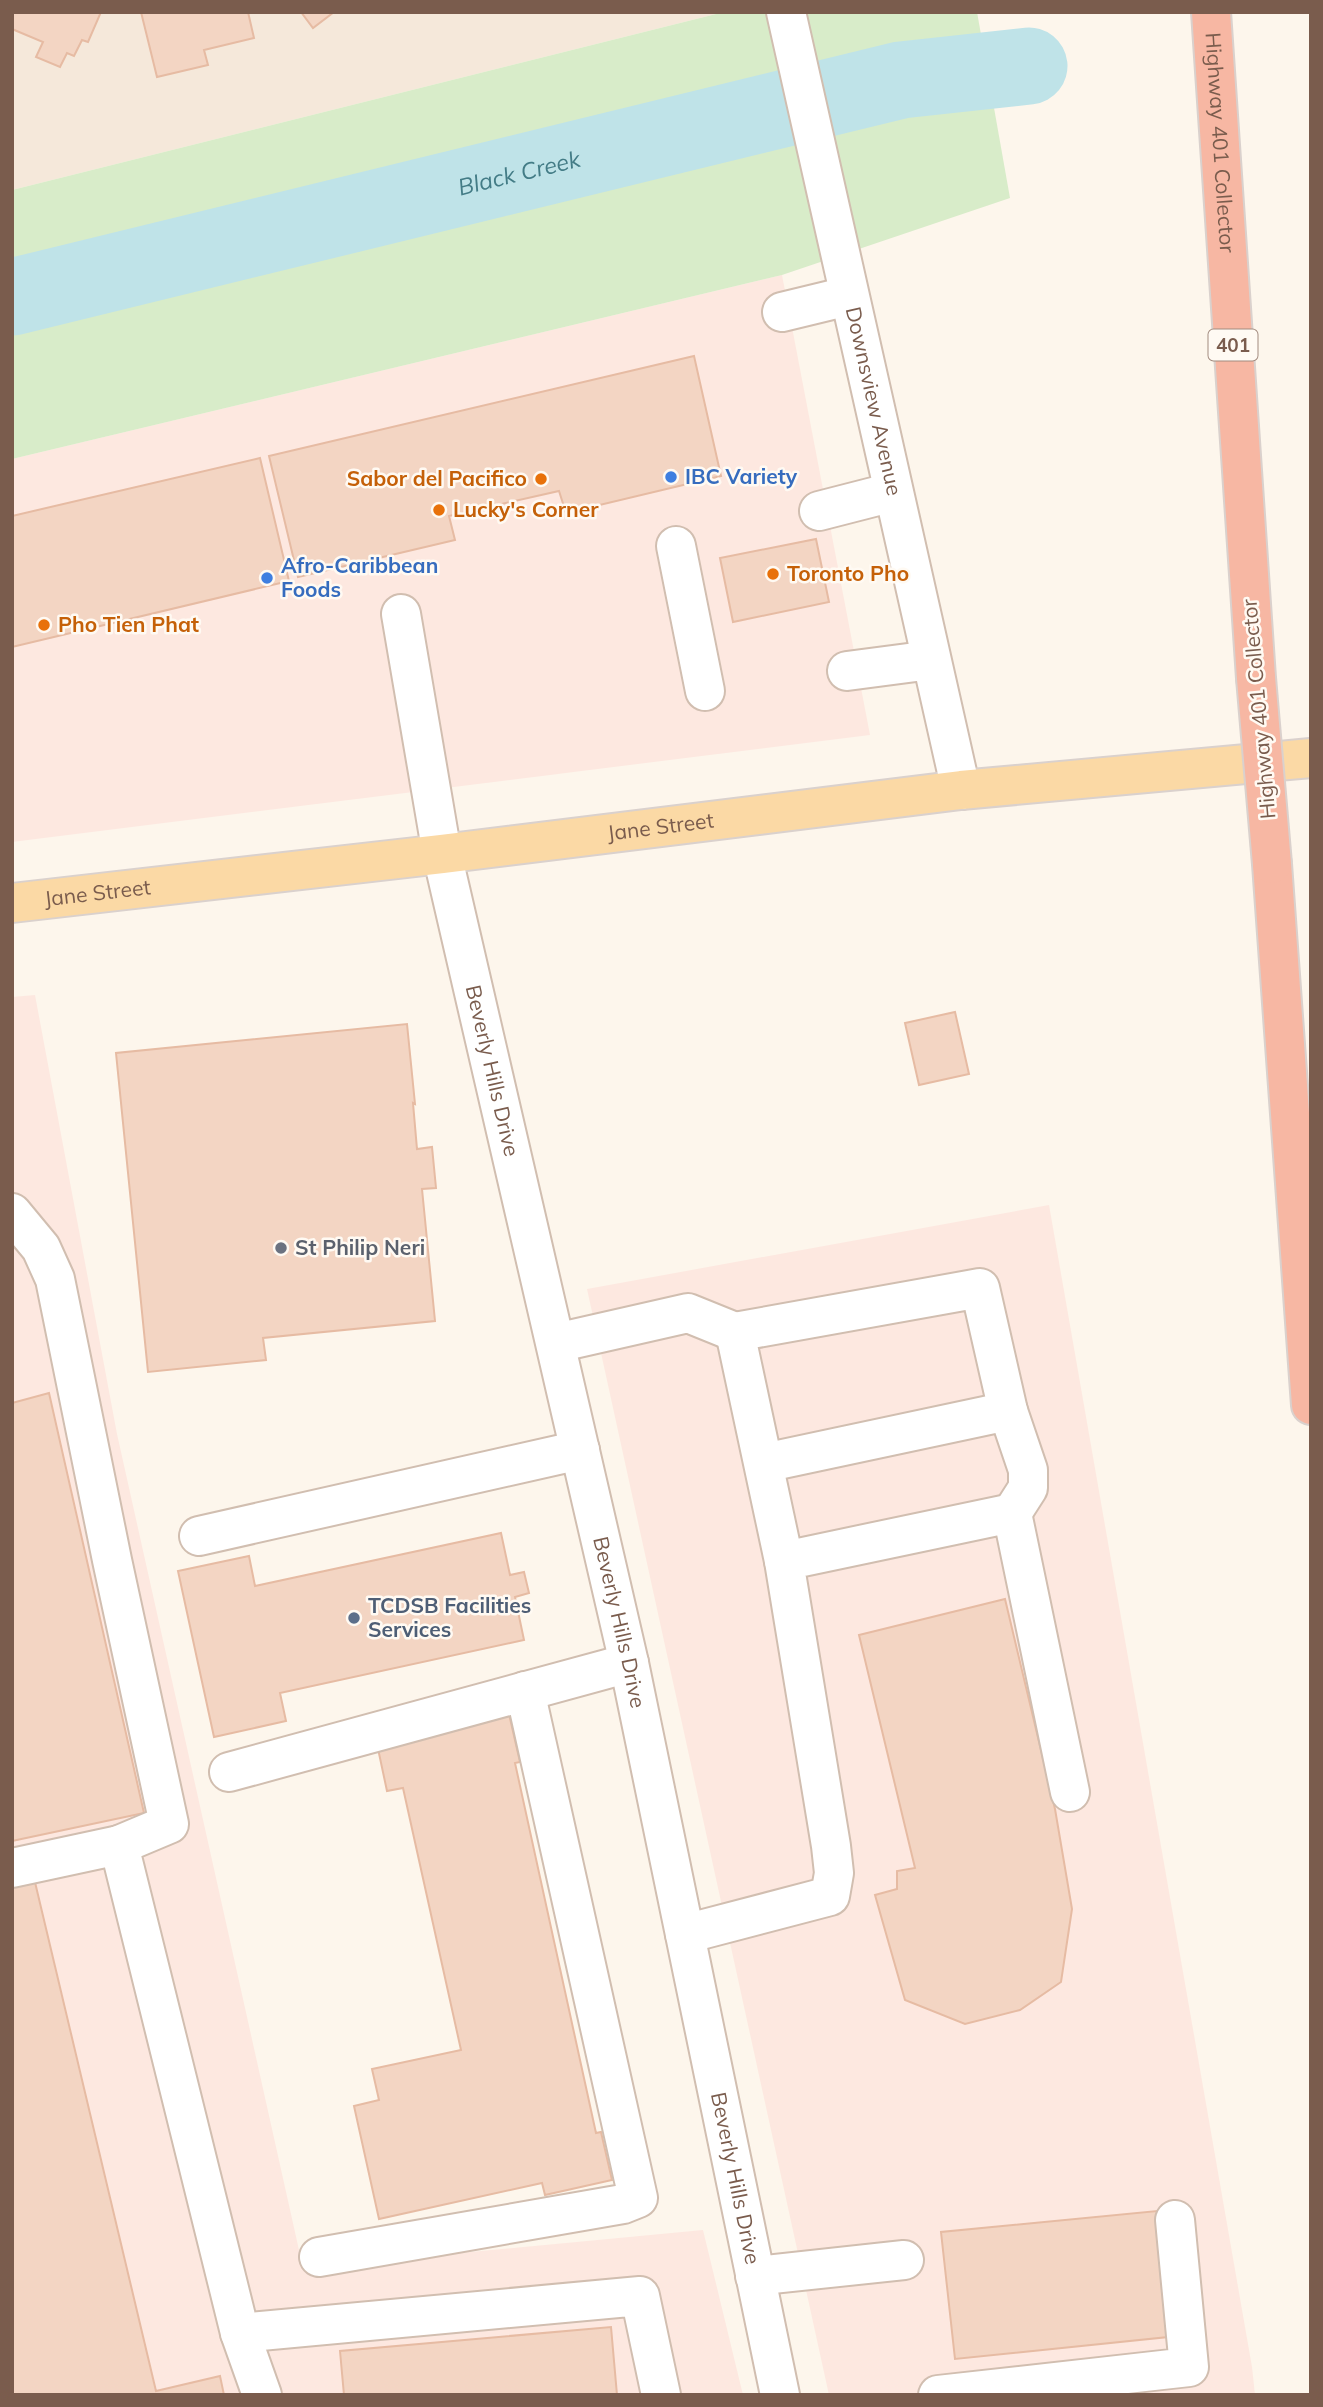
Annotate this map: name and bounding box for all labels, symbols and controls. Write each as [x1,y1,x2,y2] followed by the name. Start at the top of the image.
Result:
[1200,32,1241,254] street label: Highway 401 Collector
[455,144,584,202] water label: Black Creek
[841,304,908,498] street label: Downsview Avenue
[1208,330,1258,360] road number: 401
[685,463,798,489] place label: IBC Variety
[347,465,527,491] place label: Sabor del Pacifico
[663,469,679,485] marker: IBC Variety
[533,471,549,487] marker: Sabor del Pacifico
[453,496,599,522] place label: Lucky's Corner
[431,502,447,518] marker: Lucky's Corner
[281,552,438,602] place label: Afro-Caribbean Foods
[787,560,909,586] place label: Toronto Pho
[765,566,781,582] marker: Toronto Pho
[259,570,275,586] marker: Afro-Caribbean Foods
[1235,598,1281,820] street label: Highway 401 Collector
[58,611,199,637] place label: Pho Tien Phat
[36,617,52,633] marker: Pho Tien Phat
[606,807,715,845] street label: Jane Street
[43,873,152,911] street label: Jane Street
[461,982,525,1159] street label: Beverly Hills Drive
[295,1234,425,1260] place label: St Philip Neri
[273,1240,289,1256] marker: St Philip Neri
[588,1534,652,1710] street label: Beverly Hills Drive
[368,1592,531,1642] place label: TCDSB Facilities Services
[346,1610,362,1626] marker: TCDSB Facilities Services
[706,2090,767,2266] street label: Beverly Hills Drive

